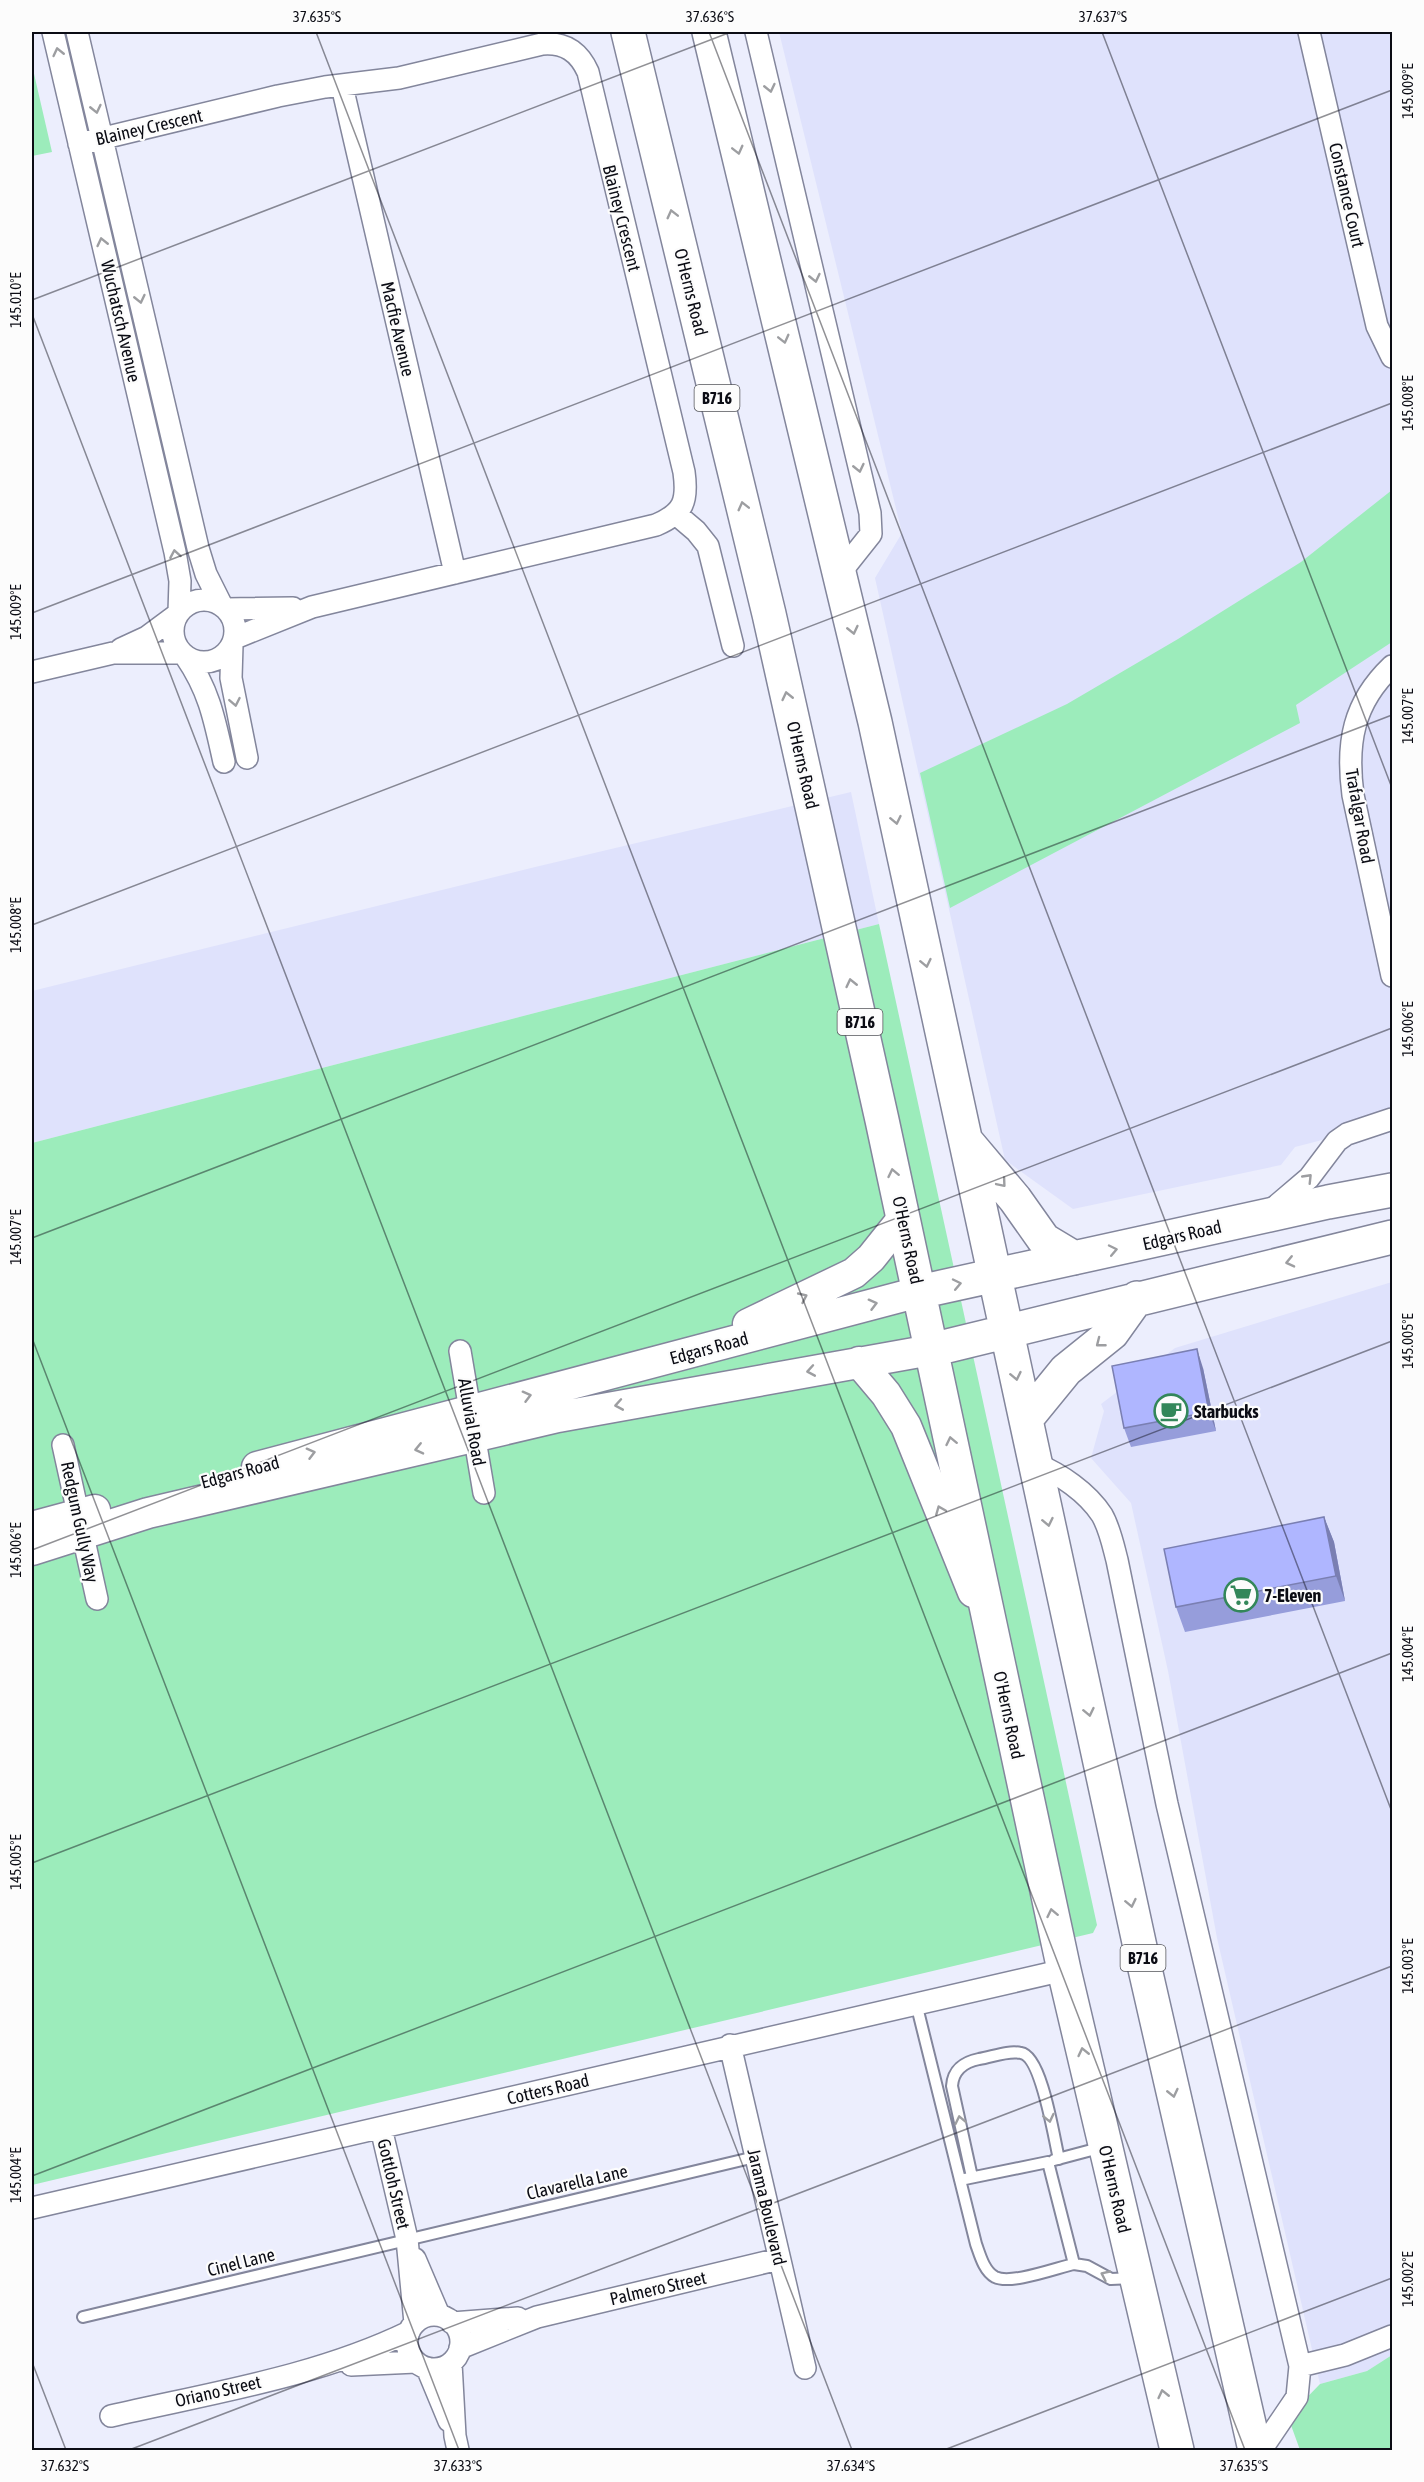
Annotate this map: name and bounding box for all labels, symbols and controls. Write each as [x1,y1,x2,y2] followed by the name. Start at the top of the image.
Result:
[293,8,341,25] text: 37.635°S
[686,8,734,25] text: 37.636°S
[1079,8,1127,25] text: 37.637°S
[52,47,65,57] one-way arrow
[1399,63,1416,119] text: 145.009°E
[762,83,775,93] one-way arrow
[88,104,101,114] one-way arrow
[93,104,205,150] street label: Blainey Crescent
[1325,141,1369,249] street label: Constance Court
[730,144,743,154] one-way arrow
[599,163,645,273] street label: Blainey Crescent
[667,209,680,219] one-way arrow
[97,237,110,247] one-way arrow
[670,246,712,338] street label: O'Herns Road
[97,258,145,384] street label: Wuchatsch Avenue
[7,272,24,328] text: 145.010°E
[807,273,820,283] one-way arrow
[377,280,419,378] street label: Macfie Avenue
[132,294,145,304] one-way arrow
[777,334,790,344] one-way arrow
[1399,375,1416,431] text: 145.008°E
[694,385,740,411] road number: B716
[852,463,865,473] one-way arrow
[737,501,750,511] one-way arrow
[170,550,182,559] one-way arrow
[7,584,24,640] text: 145.009°E
[846,625,859,635] one-way arrow
[1399,688,1416,744] text: 145.007°E
[781,691,794,701] one-way arrow
[228,696,241,706] one-way arrow
[783,719,823,811] street label: O'Herns Road
[1341,767,1379,865] street label: Trafalgar Road
[889,815,902,825] one-way arrow
[7,897,24,953] text: 145.008°E
[919,957,932,967] one-way arrow
[846,978,859,988] one-way arrow
[1399,1001,1416,1057] text: 145.006°E
[838,1009,882,1035] road number: B716
[888,1168,901,1178] one-way arrow
[1300,1174,1311,1185] one-way arrow
[995,1176,1006,1187] one-way arrow
[888,1194,928,1286] street label: O'Herns Road
[7,1209,24,1265] text: 145.007°E
[1140,1216,1224,1254] street label: Edgars Road
[1108,1244,1118,1257] one-way arrow
[1285,1254,1295,1267] one-way arrow
[951,1278,961,1291] one-way arrow
[796,1293,807,1305] one-way arrow
[868,1299,878,1312] one-way arrow
[1399,1313,1416,1369] text: 145.005°E
[667,1327,751,1369] street label: Edgars Road
[1096,1335,1107,1346] one-way arrow
[807,1364,817,1377] one-way arrow
[1009,1371,1022,1381] one-way arrow
[454,1377,490,1467] street label: Alluvial Road
[522,1390,532,1403] one-way arrow
[1153,1393,1189,1429] cafe icon: Starbucks
[615,1399,624,1411] one-way arrow
[1194,1401,1259,1422] place label: Starbucks
[945,1436,958,1446] one-way arrow
[414,1442,424,1455] one-way arrow
[306,1447,316,1460] one-way arrow
[198,1451,282,1493] street label: Edgars Road
[57,1460,103,1584] street label: Redgum Gully Way
[935,1505,947,1516] one-way arrow
[1041,1516,1054,1526] one-way arrow
[7,1522,24,1578] text: 145.006°E
[1223,1577,1259,1613] supermarket icon: 7-Eleven
[1264,1585,1322,1606] place label: 7-Eleven
[1399,1626,1416,1682] text: 145.004°E
[989,1669,1029,1761] street label: O'Herns Road
[1082,1707,1095,1717] one-way arrow
[7,1834,24,1890] text: 145.005°E
[1123,1897,1136,1907] one-way arrow
[1046,1908,1059,1918] one-way arrow
[1399,1938,1416,1994] text: 145.003°E
[1120,1945,1166,1971] road number: B716
[1077,2047,1090,2057] one-way arrow
[505,2069,591,2109] street label: Cotters Road
[1166,2088,1179,2098] one-way arrow
[1042,2113,1055,2123] one-way arrow
[954,2116,967,2126] one-way arrow
[373,2137,415,2231] street label: Gottloh Street
[1095,2143,1135,2235] street label: O'Herns Road
[7,2147,24,2203] text: 145.004°E
[743,2147,791,2267] street label: Jarama Boulevard
[524,2160,630,2204] street label: Clavarella Lane
[205,2244,277,2280] street label: Cinel Lane
[1399,2251,1416,2307] text: 145.002°E
[608,2267,708,2309] street label: Palmero Street
[1100,2270,1111,2282] one-way arrow
[173,2371,263,2411] street label: Oriano Street
[1158,2389,1171,2399] one-way arrow
[41,2457,89,2474] text: 37.632°S
[434,2457,482,2474] text: 37.633°S
[827,2457,875,2474] text: 37.634°S
[1220,2457,1268,2474] text: 37.635°S

